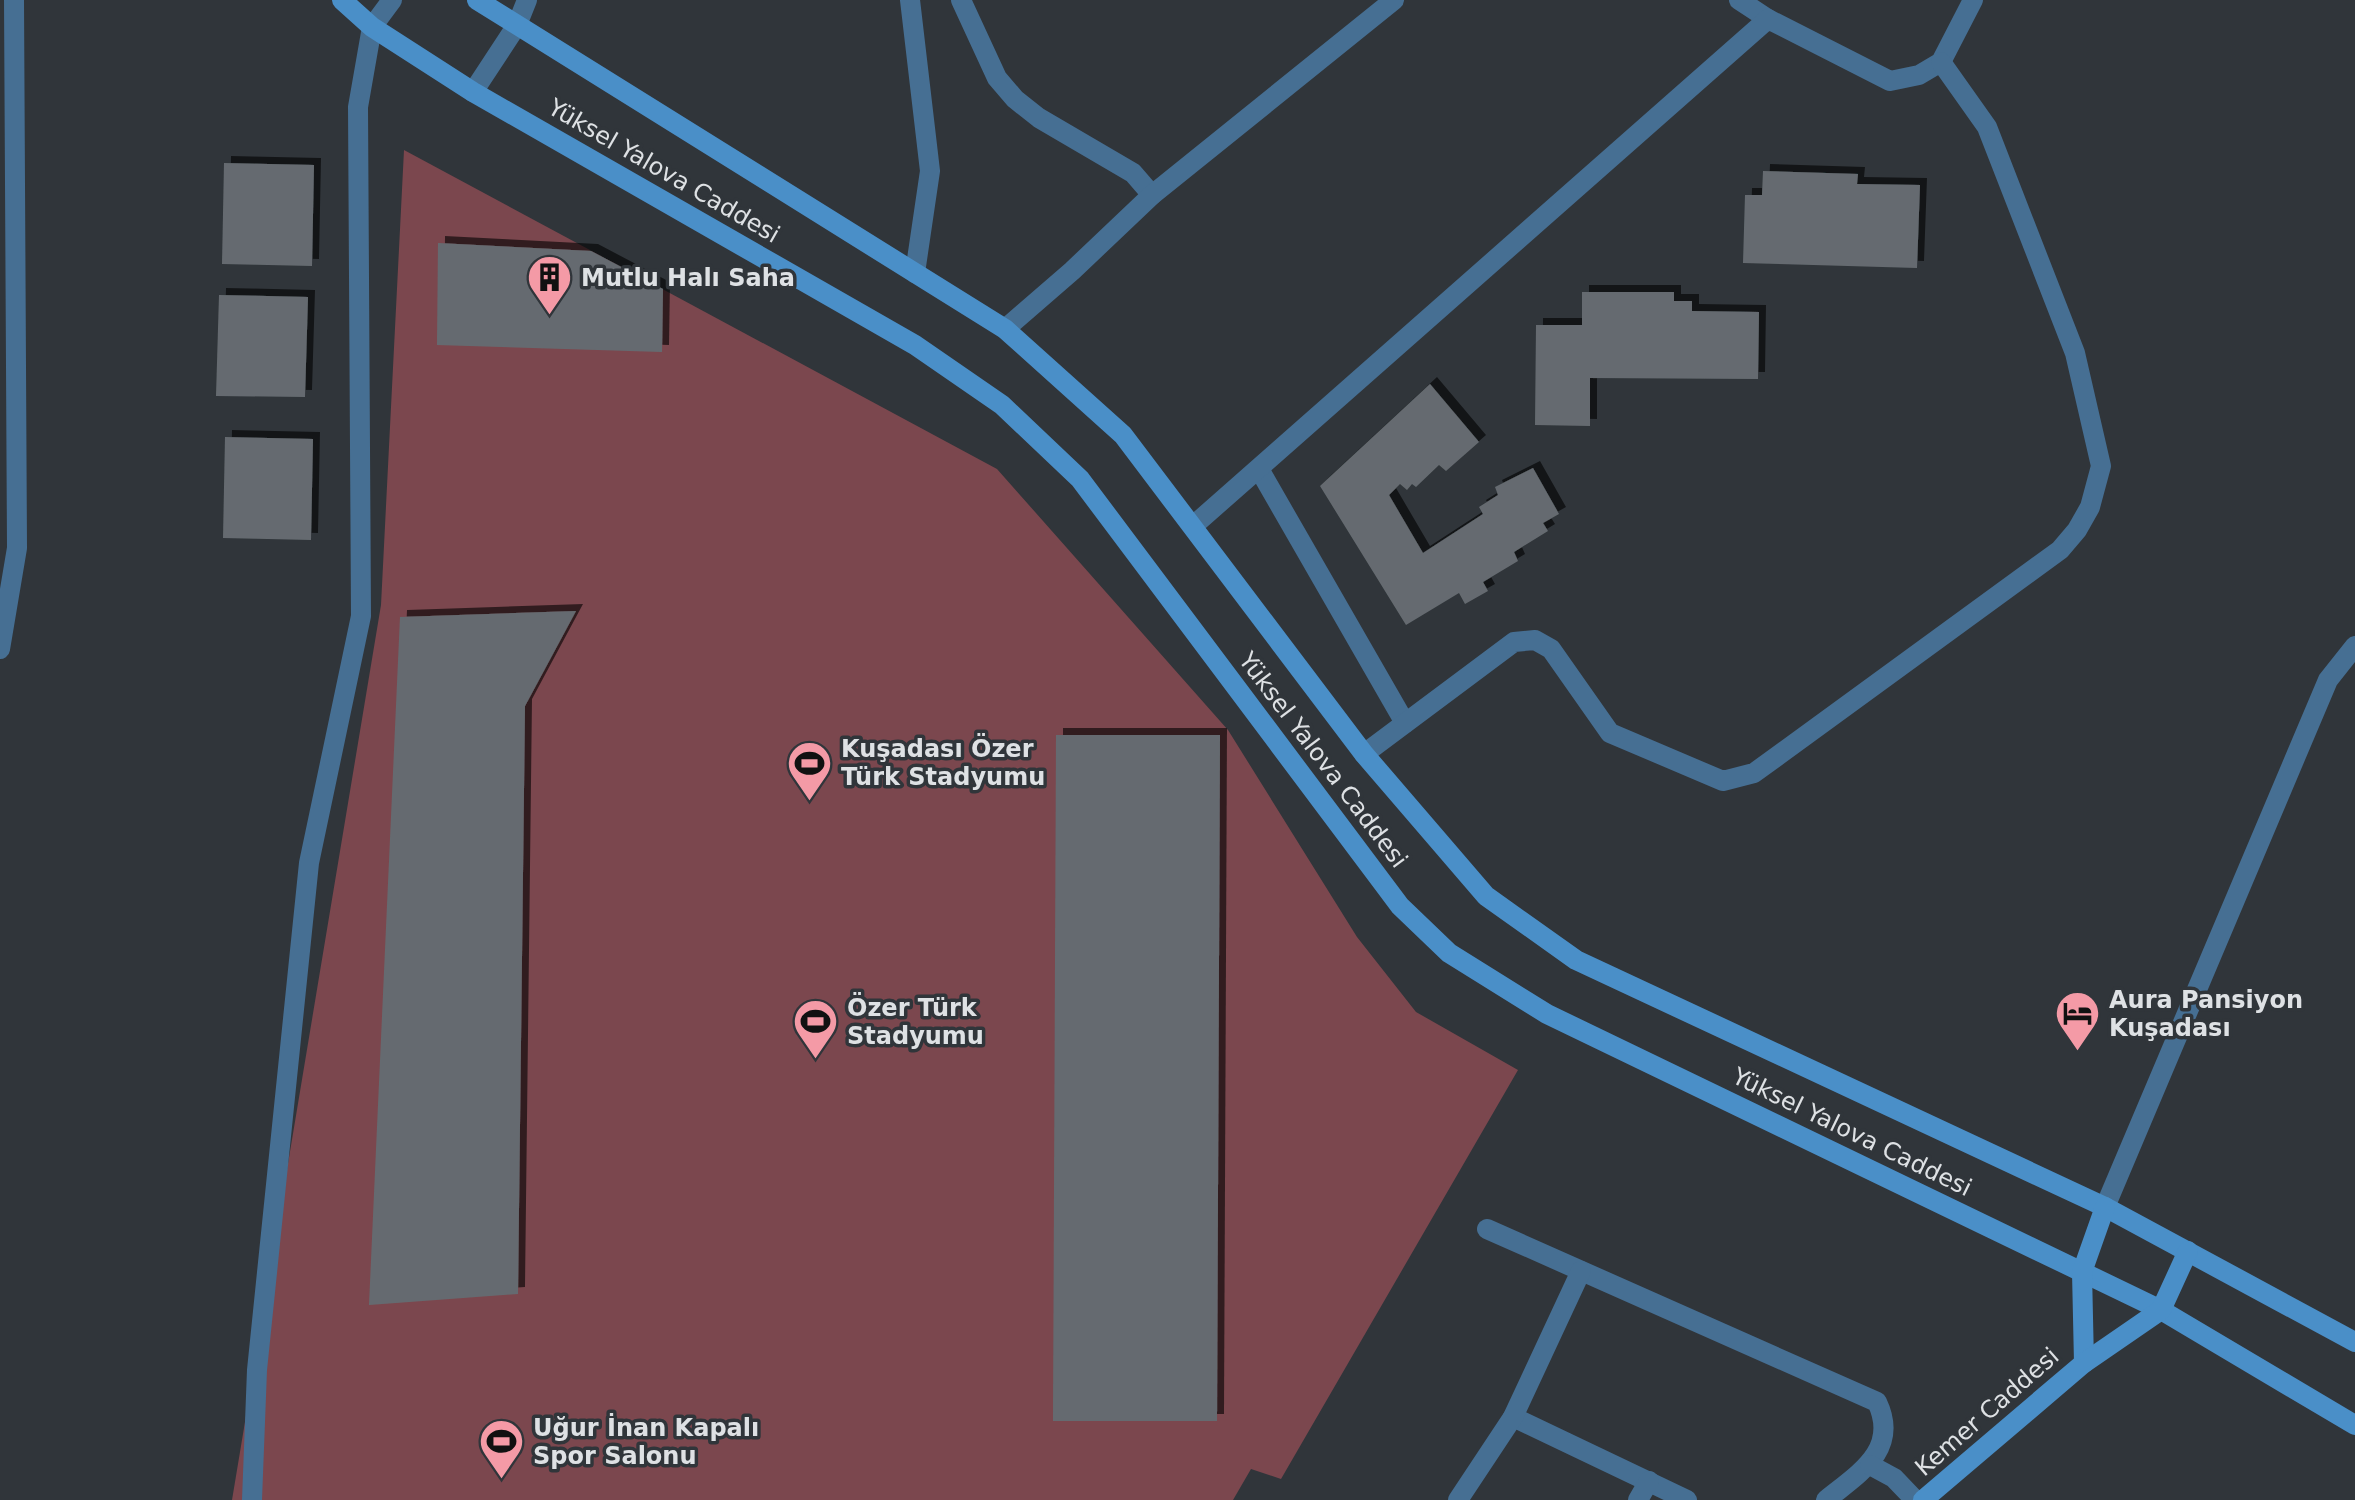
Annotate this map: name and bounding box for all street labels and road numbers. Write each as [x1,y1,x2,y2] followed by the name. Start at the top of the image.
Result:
[543,93,785,249] street label: Yüksel Yalova Caddesi
[1232,646,1413,873] street label: Yüksel Yalova Caddesi
[1727,1061,1976,1202] street label: Yüksel Yalova Caddesi
[1910,1342,2064,1482] street label: Kemer Caddesi

